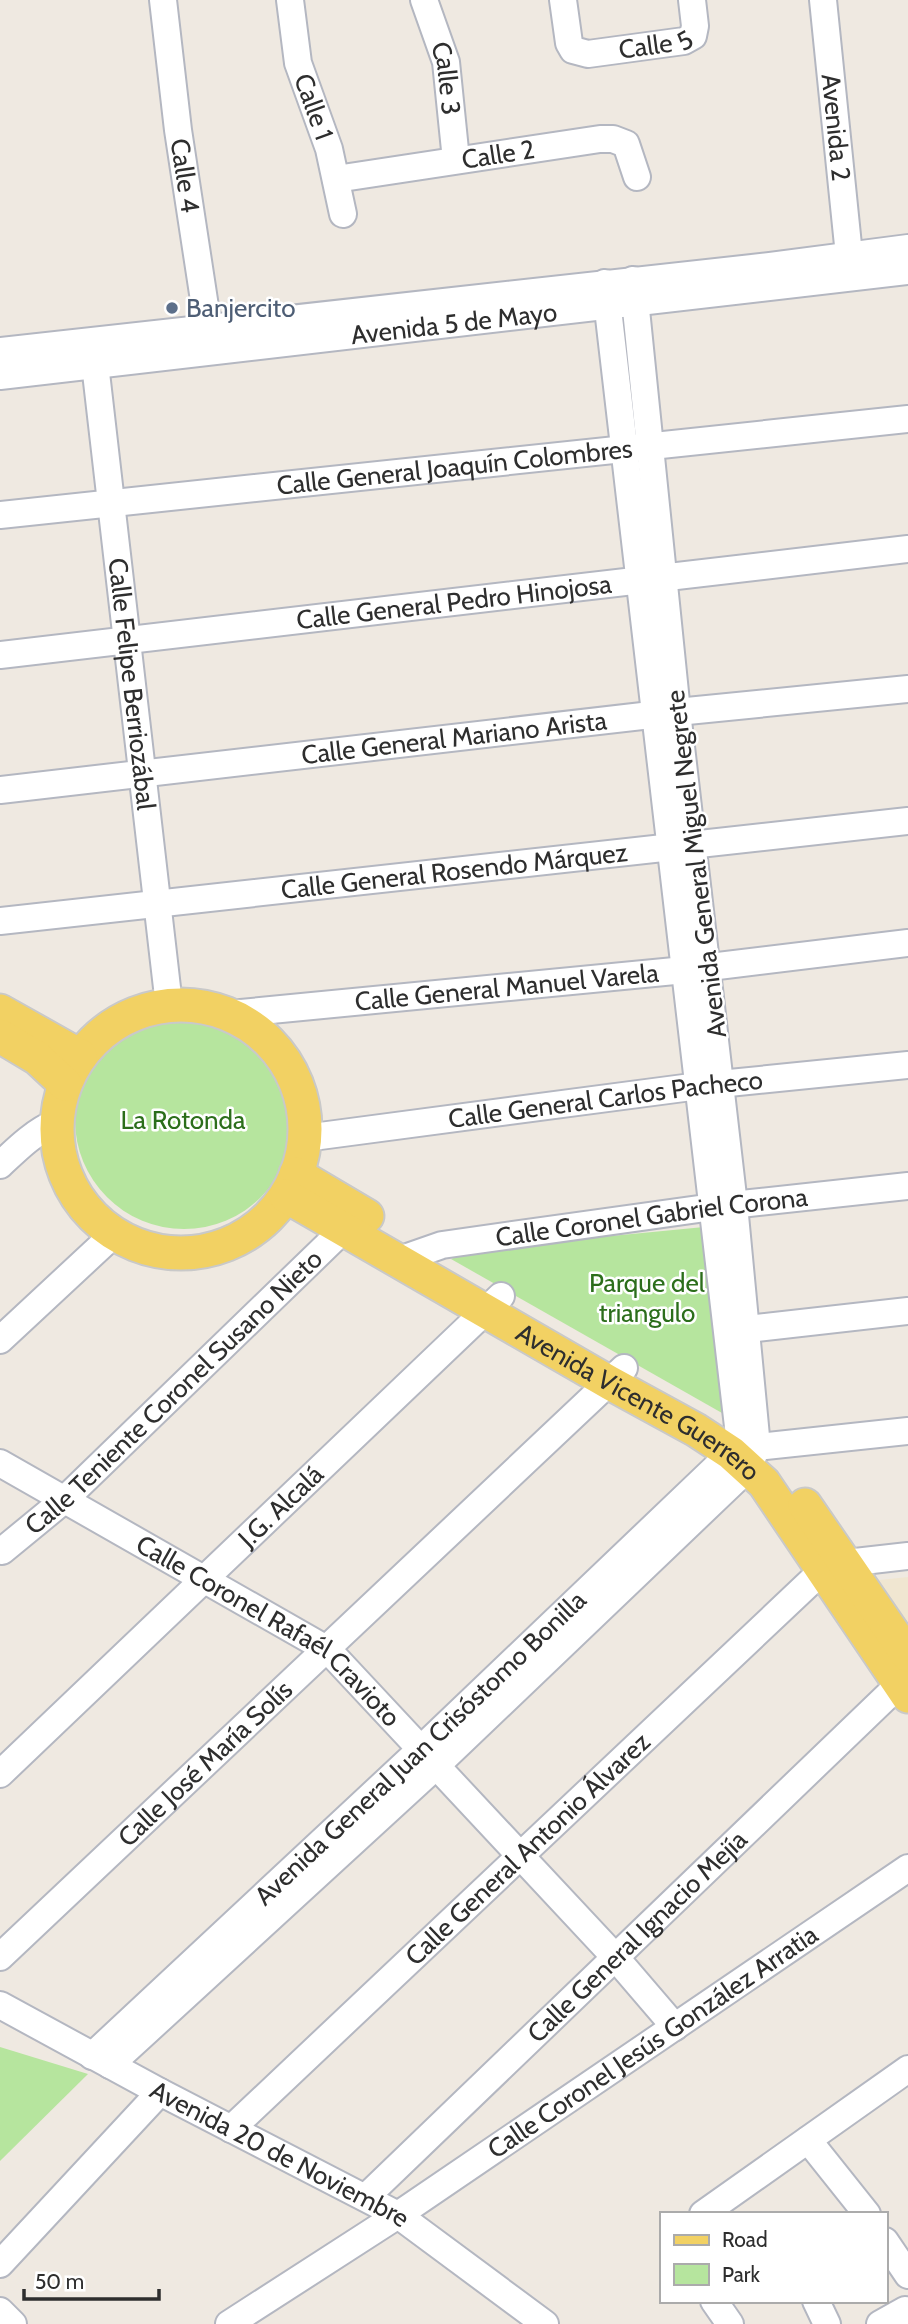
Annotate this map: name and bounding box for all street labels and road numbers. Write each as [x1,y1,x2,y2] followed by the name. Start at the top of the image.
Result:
[617,23,699,66] street label: Calle 5
[424,37,467,117] street label: Calle 3
[287,69,340,144] street label: Calle 1
[815,72,857,182] street label: Avenida 2
[459,133,537,176] street label: Calle 2
[163,136,206,215] street label: Calle 4
[349,296,559,351] street label: Avenida 5 de Mayo
[275,432,634,502] street label: Calle General Joaquín Colombres
[101,556,162,812] street label: Calle Felipe Berriozábal
[295,568,614,636] street label: Calle General Pedro Hinojosa
[659,688,733,1040] street label: Avenida General Miguel Negrete
[300,704,609,771] street label: Calle General Mariano Arista
[279,836,629,906] street label: Calle General Rosendo Márquez
[353,957,661,1018] street label: Calle General Manuel Varela
[446,1064,764,1135] street label: Calle General Carlos Pacheco
[493,1181,810,1253] street label: Calle Coronel Gabriel Corona
[18,1243,329,1541] street label: Calle Teniente Coronel Susano Nieto
[510,1316,767,1487] street label: Avenida Vicente Guerrero
[231,1458,330,1555] street label: J.G. Alcalá
[130,1528,407,1733] street label: Calle Coronel Rafaél Cravioto
[248,1584,593,1912] street label: Avenida General Juan Crisóstomo Bonilla
[111,1673,299,1853] street label: Calle José María Solís
[399,1726,657,1972] street label: Calle General Antonio Álvarez
[521,1823,754,2049] street label: Calle General Ignacio Mejía
[481,1918,824,2165] street label: Calle Coronel Jesús González Arratia
[145,2074,416,2234] street label: Avenida 20 de Noviembre

